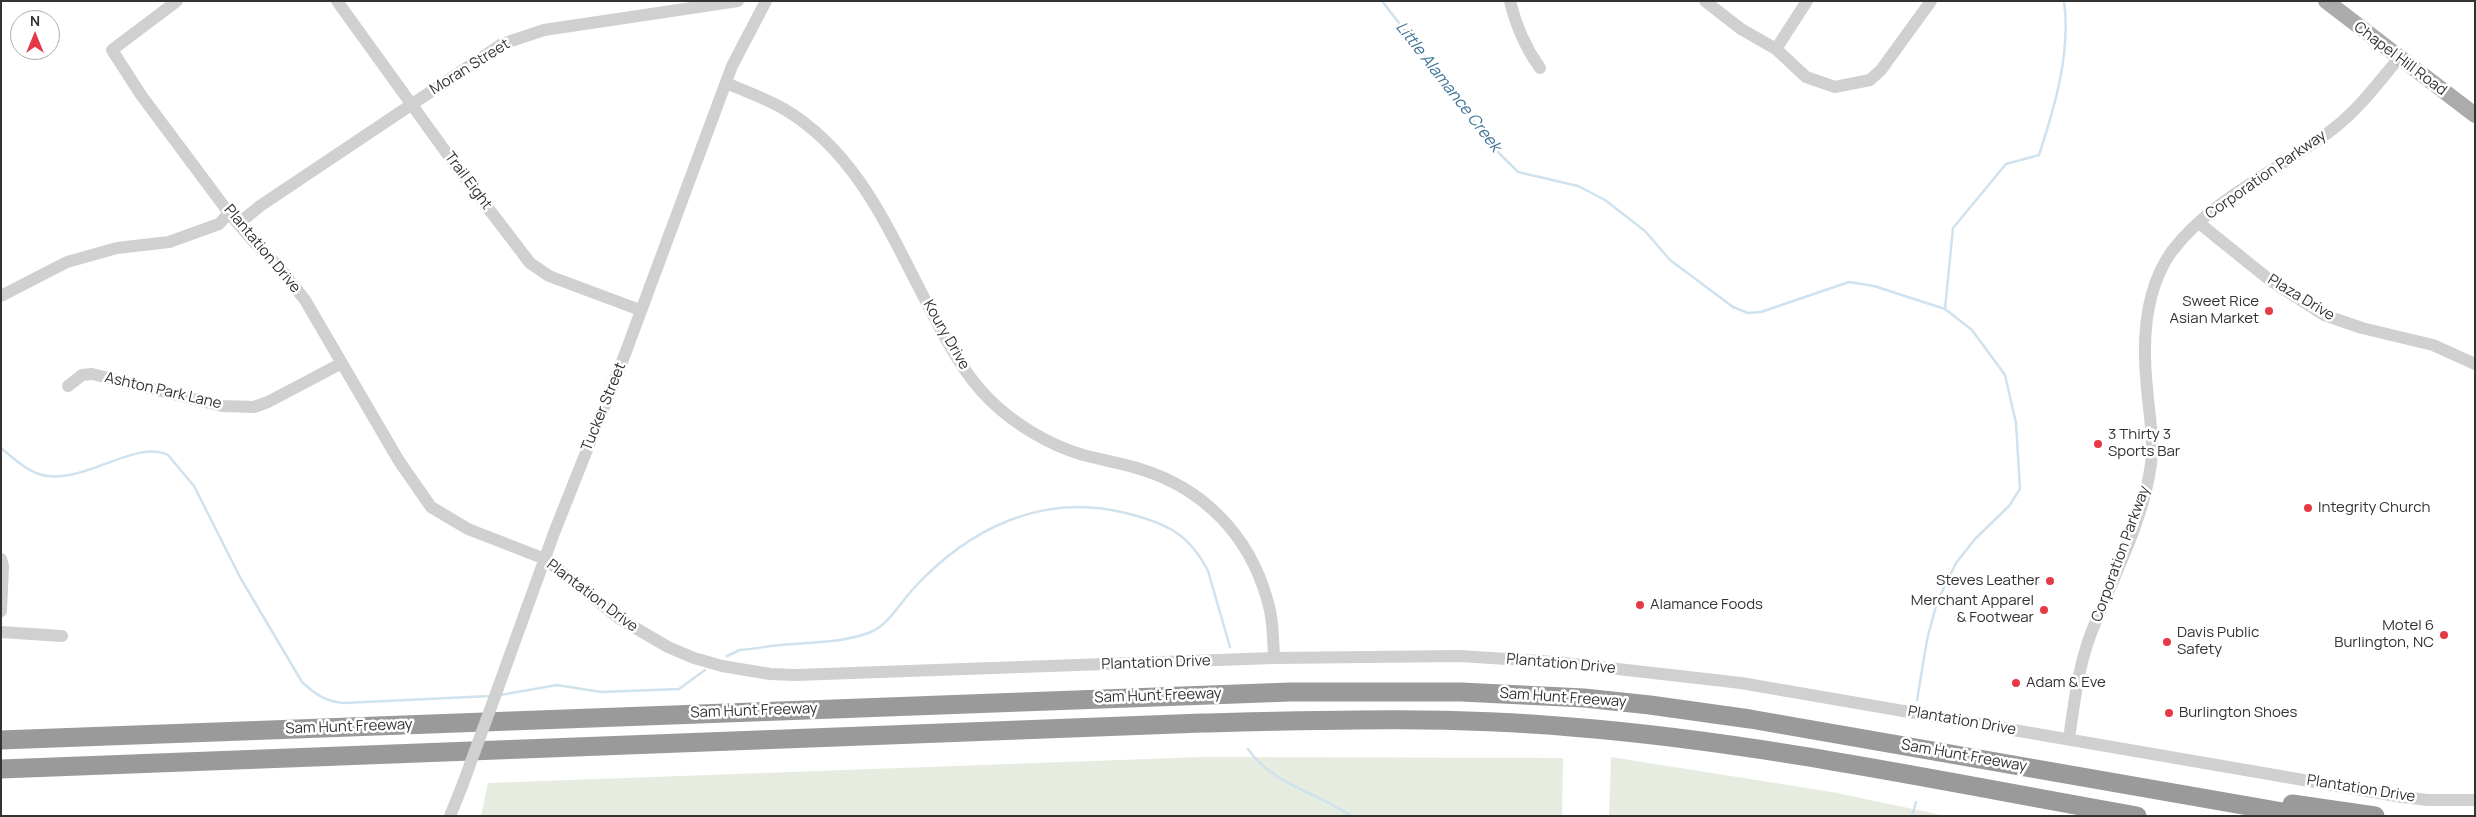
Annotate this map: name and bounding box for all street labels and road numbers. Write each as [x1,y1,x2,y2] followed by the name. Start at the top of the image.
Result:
[2350,18,2450,100] street label: Chapel Hill Road
[427,35,513,99] street label: Moran Street
[2202,127,2330,223] street label: Corporation Parkway
[441,149,495,213] street label: Trail Eight
[220,201,304,297] street label: Plantation Drive
[2264,271,2338,325] street label: Plaza Drive
[919,297,973,373] street label: Koury Drive
[578,360,630,454] street label: Tucker Street
[103,369,223,413] street label: Ashton Park Lane
[2088,484,2154,624] street label: Corporation Parkway
[543,556,641,636] street label: Plantation Drive
[1506,650,1616,678] street label: Plantation Drive
[1101,652,1211,674] street label: Plantation Drive
[1094,685,1222,707] street label: Sam Hunt Freeway
[1499,685,1627,711] street label: Sam Hunt Freeway
[690,700,818,722] street label: Sam Hunt Freeway
[1907,703,2017,739] street label: Plantation Drive
[285,716,413,738] street label: Sam Hunt Freeway
[1900,736,2028,776] street label: Sam Hunt Freeway
[2306,772,2416,806] street label: Plantation Drive

